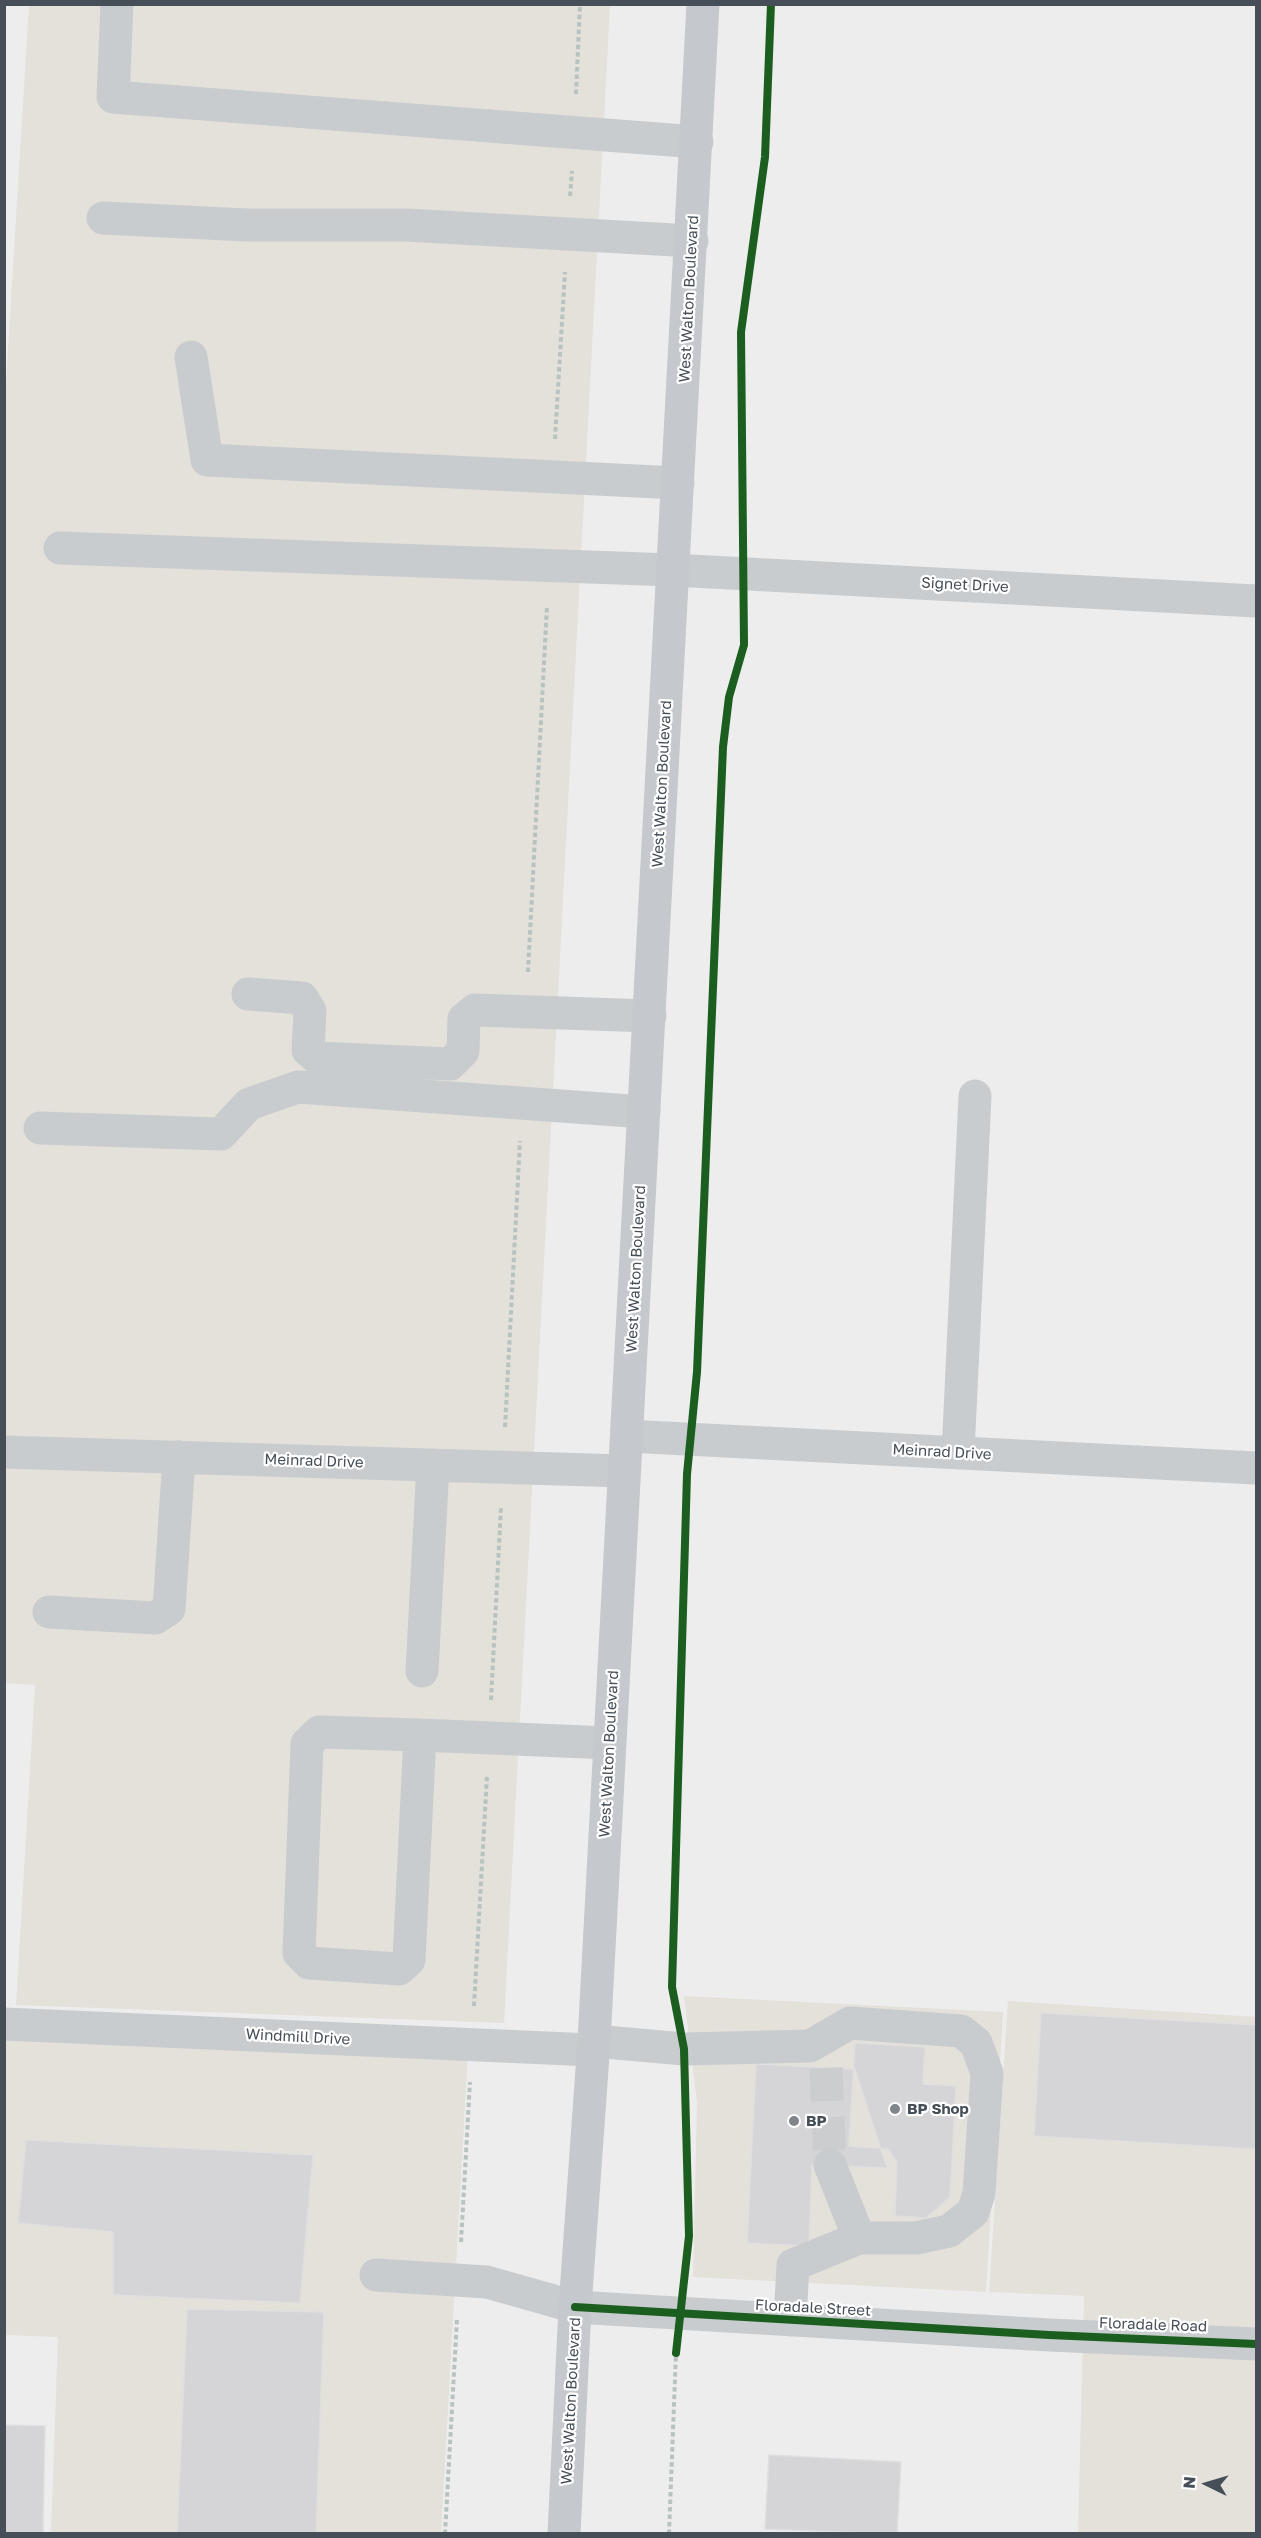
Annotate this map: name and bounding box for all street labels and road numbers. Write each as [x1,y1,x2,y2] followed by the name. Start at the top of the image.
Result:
[676,215,702,383] street label: West Walton Boulevard
[921,574,1009,596] street label: Signet Drive
[649,700,675,868] street label: West Walton Boulevard
[623,1185,649,1353] street label: West Walton Boulevard
[892,1440,992,1464] street label: Meinrad Drive
[264,1450,364,1472] street label: Meinrad Drive
[596,1670,622,1838] street label: West Walton Boulevard
[245,2025,351,2049] street label: Windmill Drive
[755,2296,871,2320] street label: Floradale Street
[1099,2314,1207,2336] street label: Floradale Road
[558,2317,584,2485] street label: West Walton Boulevard

